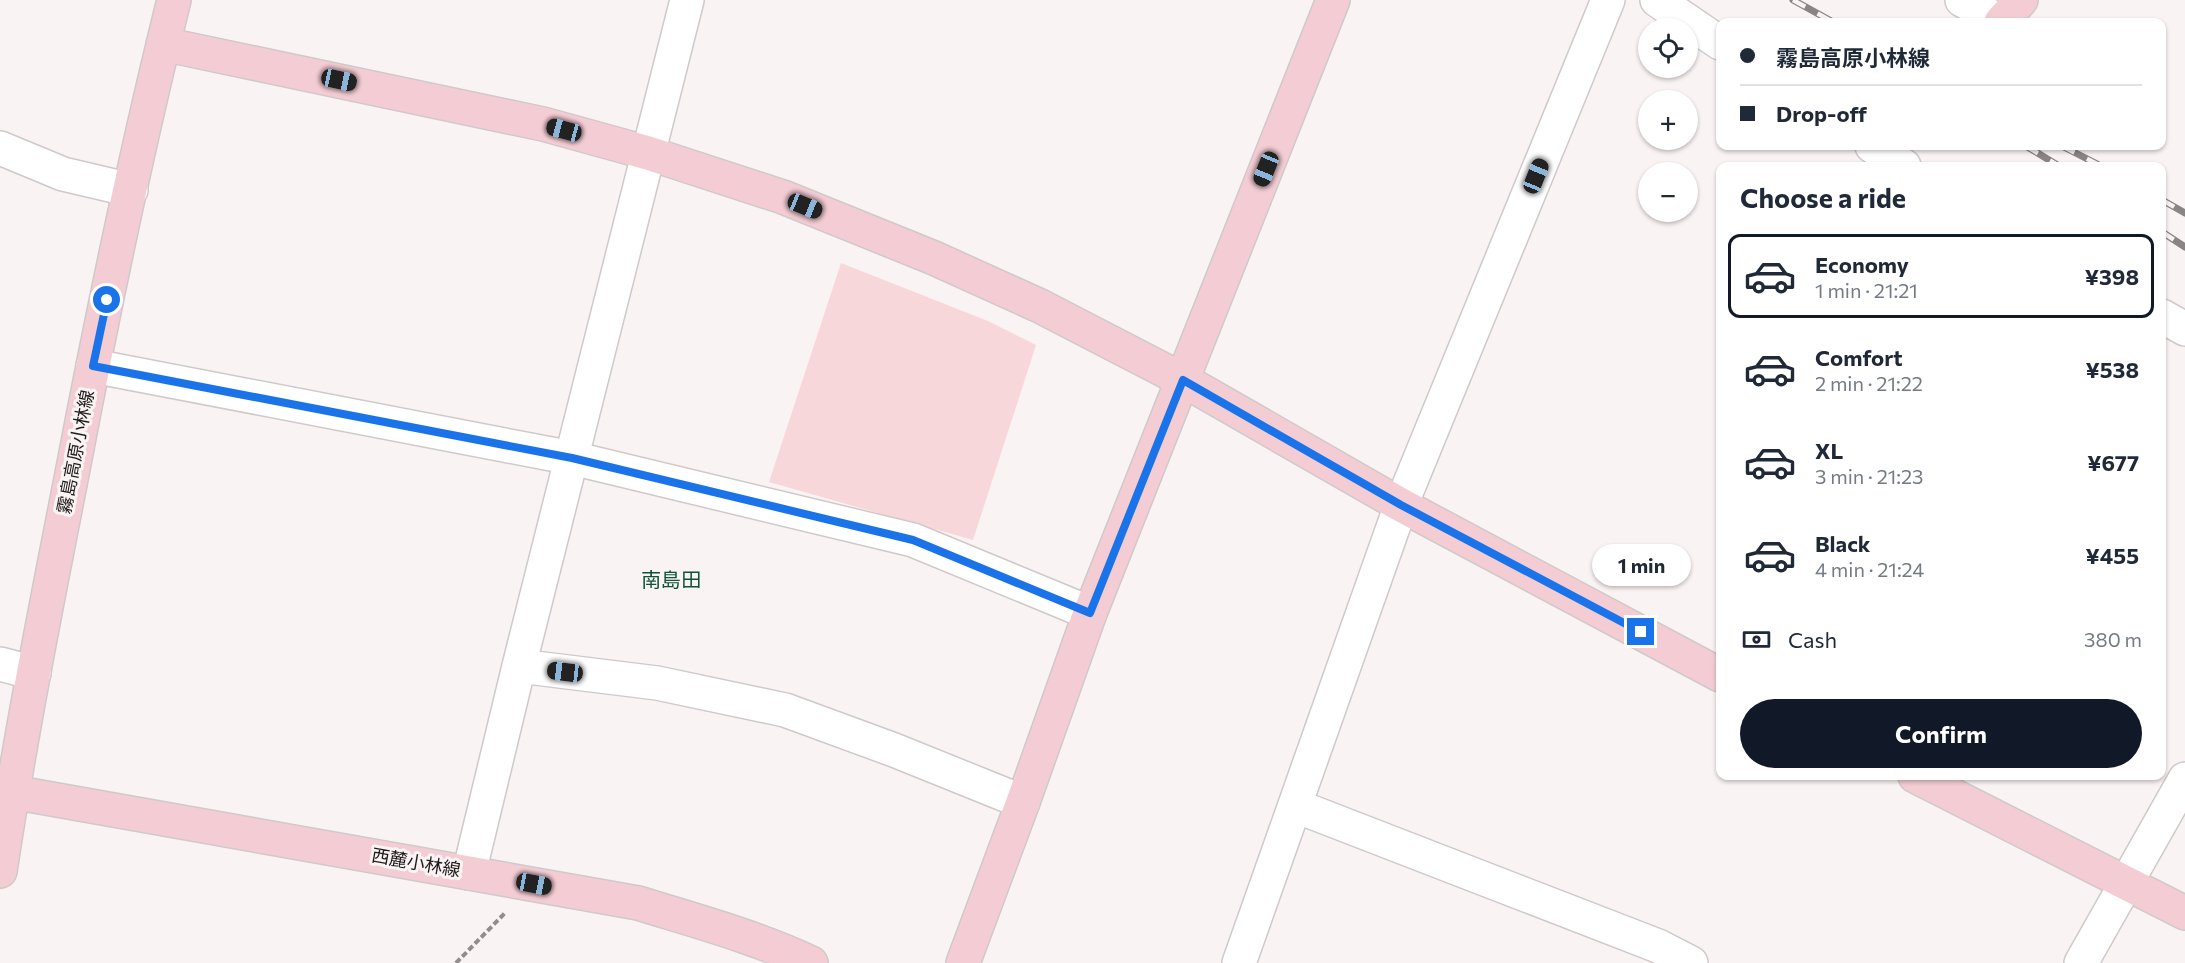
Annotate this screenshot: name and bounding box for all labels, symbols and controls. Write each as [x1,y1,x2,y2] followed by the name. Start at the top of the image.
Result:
[1638,18,1698,222] map controls
[1638,18,1698,78] button: locate
[1776,44,1930,71] text: 霧島高原小林線
[320,67,358,93] car
[1638,90,1698,150] button: +
[1776,100,1867,127] text: Drop-off
[544,117,584,143] car
[1251,149,1281,189] car
[1521,156,1551,196] car
[1638,162,1698,222] button: −
[1740,181,1906,214] text: Choose a ride
[785,191,825,221] car
[1743,249,1797,303] icon: car
[1815,251,1909,278] text: Economy
[2085,263,2139,290] text: ¥398
[1815,278,1918,302] text: 1 min · 21:21
[93,286,120,313] route start
[1743,342,1797,396] icon: car
[1815,344,1903,371] text: Comfort
[2085,356,2139,383] text: ¥538
[1815,371,1923,395] text: 2 min · 21:22
[52,388,98,516] street label: 霧島高原小林線
[1743,435,1797,489] icon: car
[1815,437,1843,464] text: XL
[2087,449,2139,476] text: ¥677
[1815,464,1924,488] text: 3 min · 21:23
[1743,528,1797,582] icon: car
[1815,530,1870,557] text: Black
[2086,542,2139,569] text: ¥455
[1592,545,1690,587] callout: 1 min
[1618,553,1665,577] text: 1 min
[1815,557,1924,581] text: 4 min · 21:24
[641,567,701,591] district label: 南島田
[1627,618,1654,645] route end
[1740,623,1773,656] icon: cash
[1788,626,1837,653] text: Cash
[2084,627,2142,651] text: 380 m
[546,661,584,683] car
[1740,699,2142,768] button: Confirm
[370,843,462,881] street label: 西麓小林線
[515,872,553,896] car

